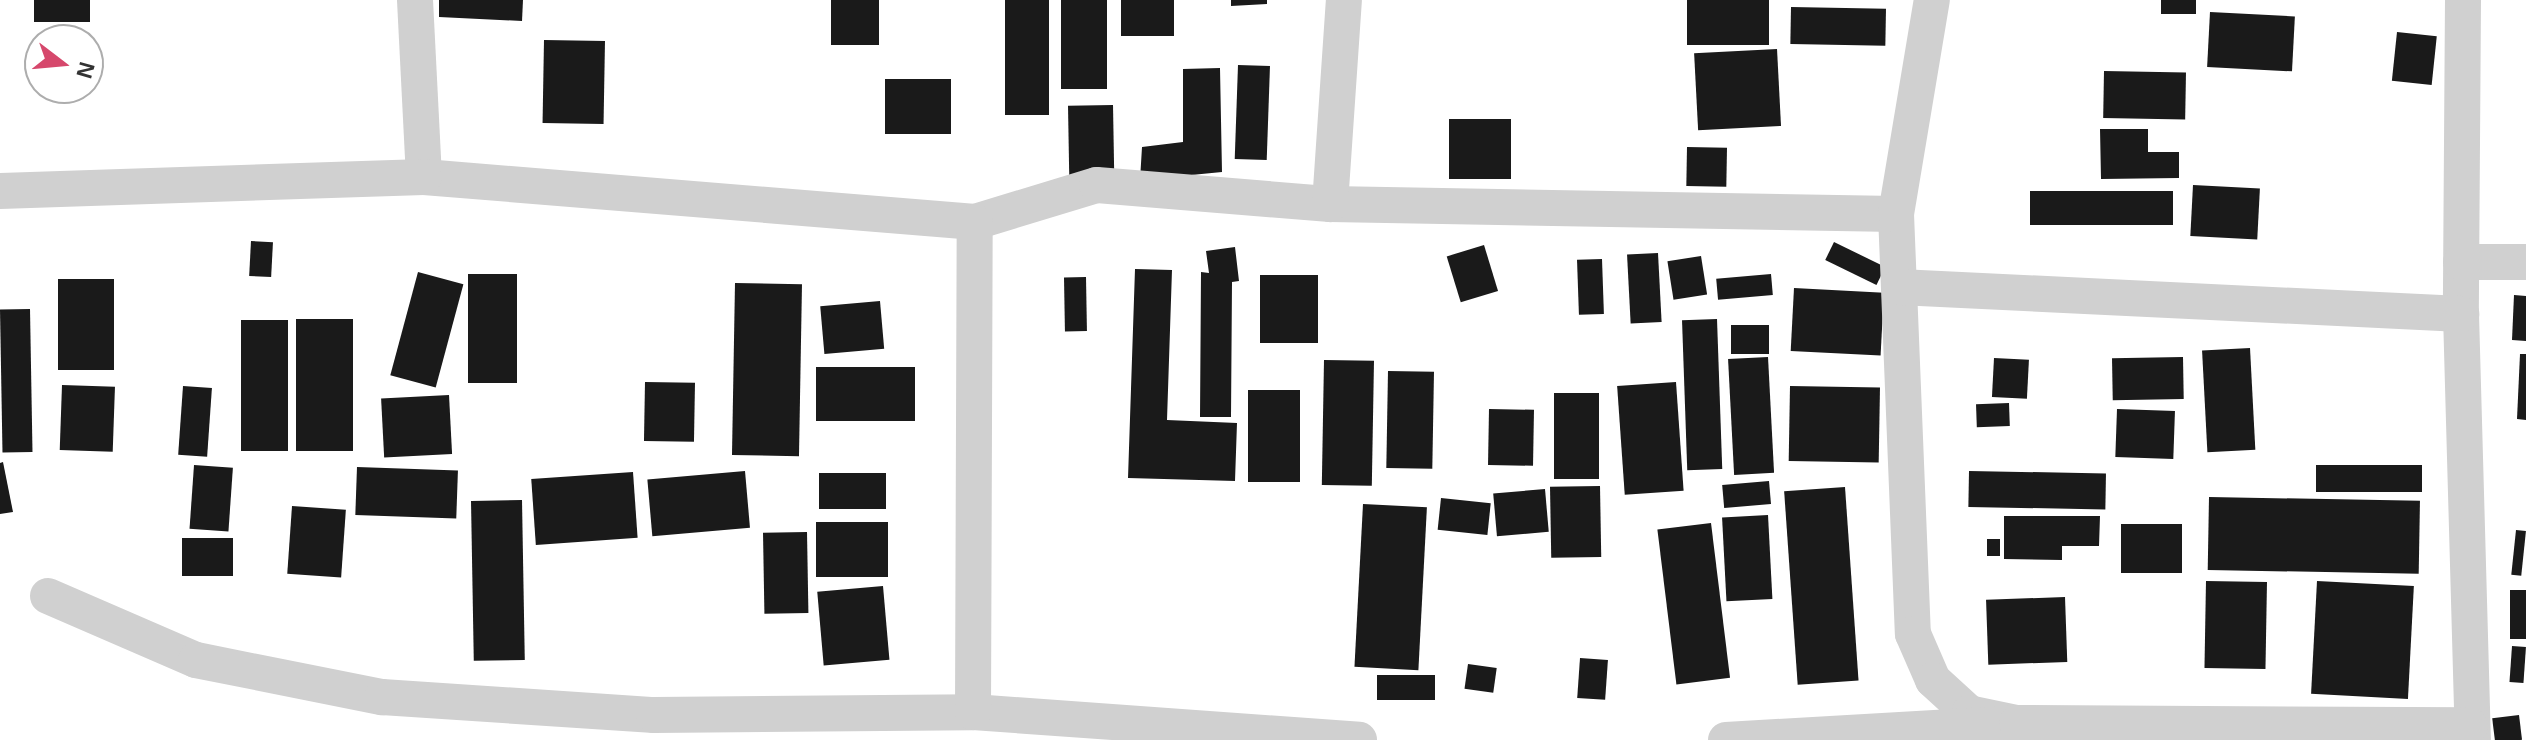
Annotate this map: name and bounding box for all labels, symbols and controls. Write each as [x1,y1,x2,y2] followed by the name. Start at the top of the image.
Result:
[24,24,104,104] north arrow
[71,59,100,81] text: N

